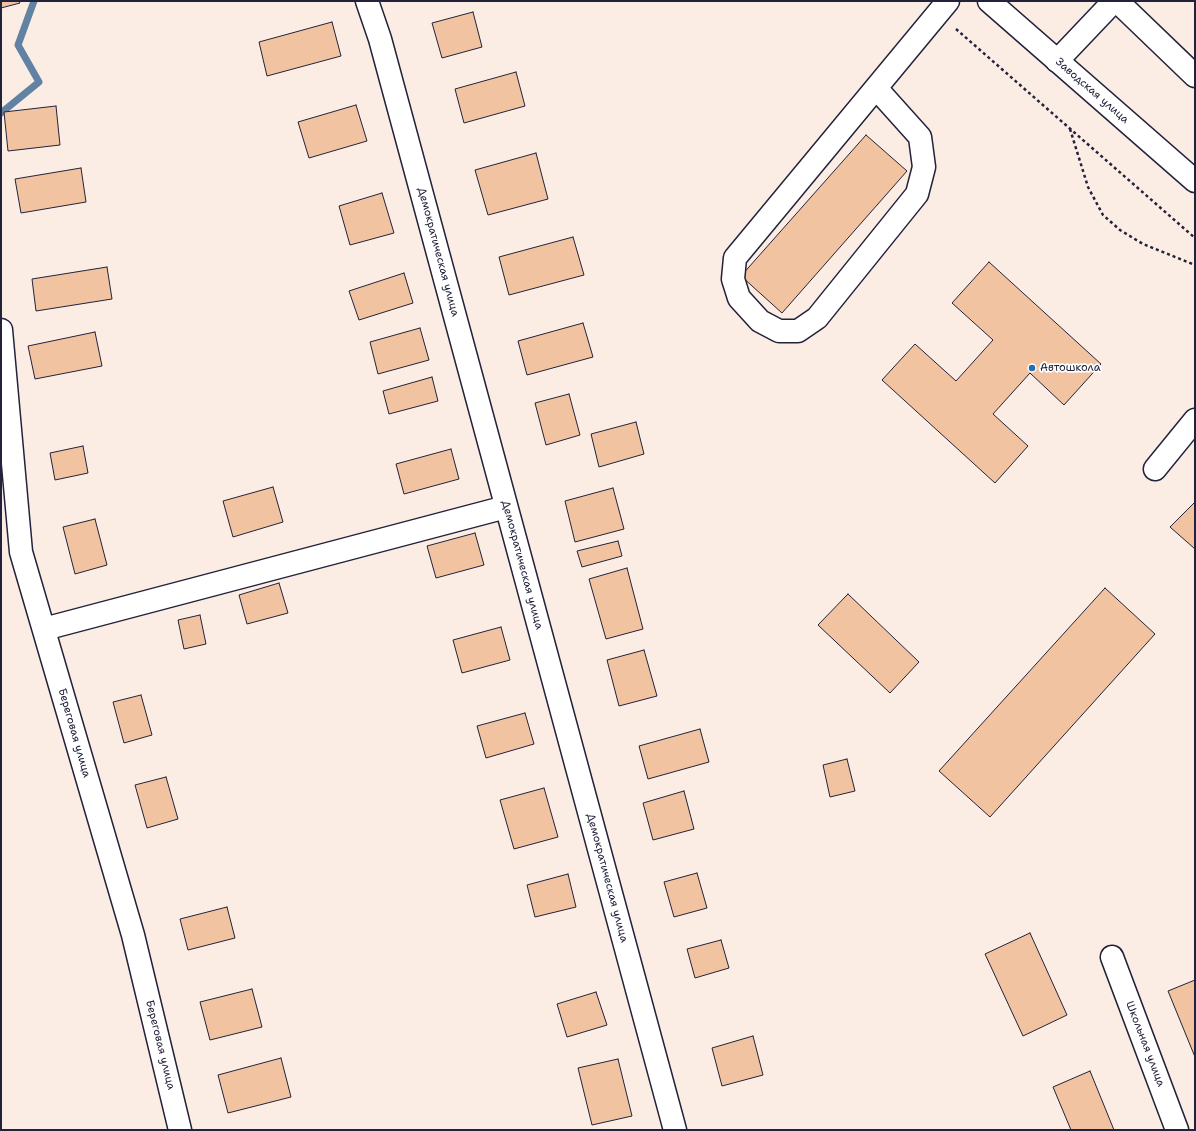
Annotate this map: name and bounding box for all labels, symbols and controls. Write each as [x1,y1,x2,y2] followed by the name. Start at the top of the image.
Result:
[1053,55,1131,127] street label: Заводская улица
[414,186,462,318] street label: Демократическая улица
[1040,361,1101,375] place label: Автошкола
[1027,363,1037,373] marker: Автошкола
[498,499,546,631] street label: Демократическая улица
[55,687,93,779] street label: Береговая улица
[583,812,631,944] street label: Демократическая улица
[142,999,178,1091] street label: Береговая улица
[1123,999,1167,1089] street label: Школьная улица

